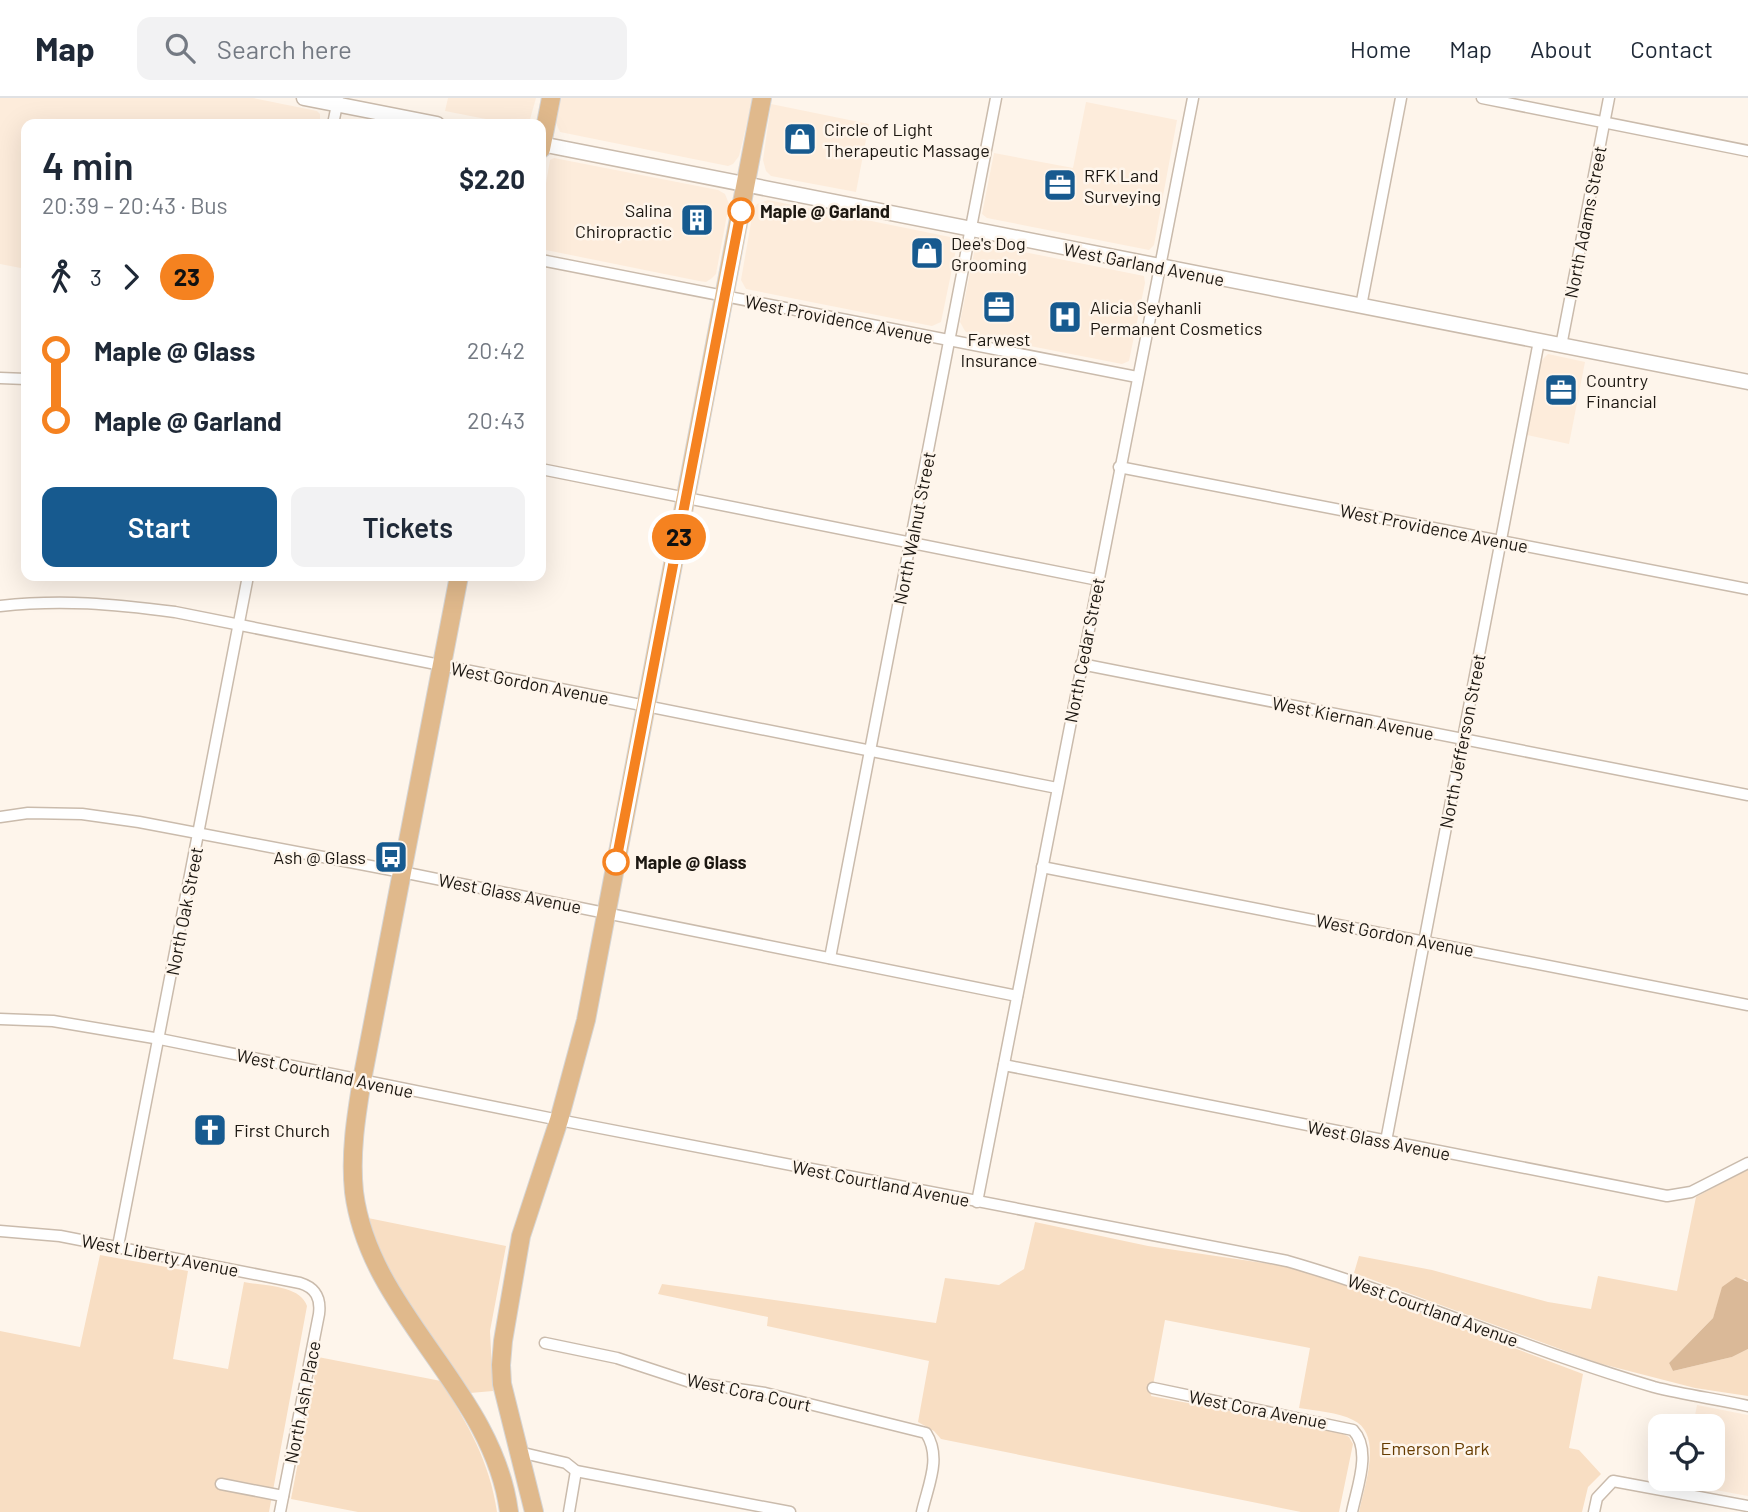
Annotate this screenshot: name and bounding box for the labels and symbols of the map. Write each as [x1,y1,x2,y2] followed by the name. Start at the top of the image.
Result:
[824,118,990,161] place label: Circle of Light Therapeutic Massage
[781,120,819,158] shop icon: Circle of Light Therapeutic Massage
[1559,144,1611,300] street label: North Adams Street
[1084,164,1161,207] place label: RFK Land Surveying
[1041,166,1079,204] office icon: RFK Land Surveying
[728,198,754,224] marker: Maple @ Garland
[575,199,672,242] place label: Salina Chiropractic
[760,200,890,222] place label: Maple @ Garland
[678,201,716,239] building icon: Salina Chiropractic
[951,232,1027,275] place label: Dee's Dog Grooming
[908,234,946,272] shop icon: Dee's Dog Grooming
[1062,238,1226,290] street label: West Garland Avenue
[980,288,1018,326] office icon: Farwest Insurance
[743,290,935,348] street label: West Providence Avenue
[1090,296,1262,339] place label: Alicia Seyhanli Permanent Cosmetics
[1046,298,1084,336] hospital icon: Alicia Seyhanli Permanent Cosmetics
[961,328,1037,371] place label: Farwest Insurance
[1586,369,1657,412] place label: Country Financial
[1542,371,1580,409] office icon: Country Financial
[888,450,940,606] street label: North Walnut Street
[1338,499,1530,557] street label: West Providence Avenue
[648,514,710,560] line badge: 23
[1059,576,1109,724] street label: North Cedar Street
[1434,652,1490,830] street label: North Jefferson Street
[449,657,611,709] street label: West Gordon Avenue
[1270,692,1436,744] street label: West Kiernan Avenue
[372,838,410,876] bus stop icon: Ash @ Glass
[161,845,207,977] street label: North Oak Street
[273,846,366,868] place label: Ash @ Glass
[603,849,629,875] marker: Maple @ Glass
[635,851,747,873] place label: Maple @ Glass
[437,868,583,918] street label: West Glass Avenue
[1314,909,1476,961] street label: West Gordon Avenue
[234,1043,416,1103] street label: West Courtland Avenue
[191,1111,229,1149] church icon: First Church
[1306,1115,1452,1165] street label: West Glass Avenue
[234,1119,330,1141] place label: First Church
[790,1155,972,1211] street label: West Courtland Avenue
[80,1229,240,1281] street label: West Liberty Avenue
[1344,1269,1522,1351] street label: West Courtland Avenue
[279,1339,325,1465] street label: North Ash Place
[685,1368,813,1416] street label: West Cora Court
[1187,1385,1329,1433] street label: West Cora Avenue
[1381,1437,1489,1459] park label: Emerson Park

